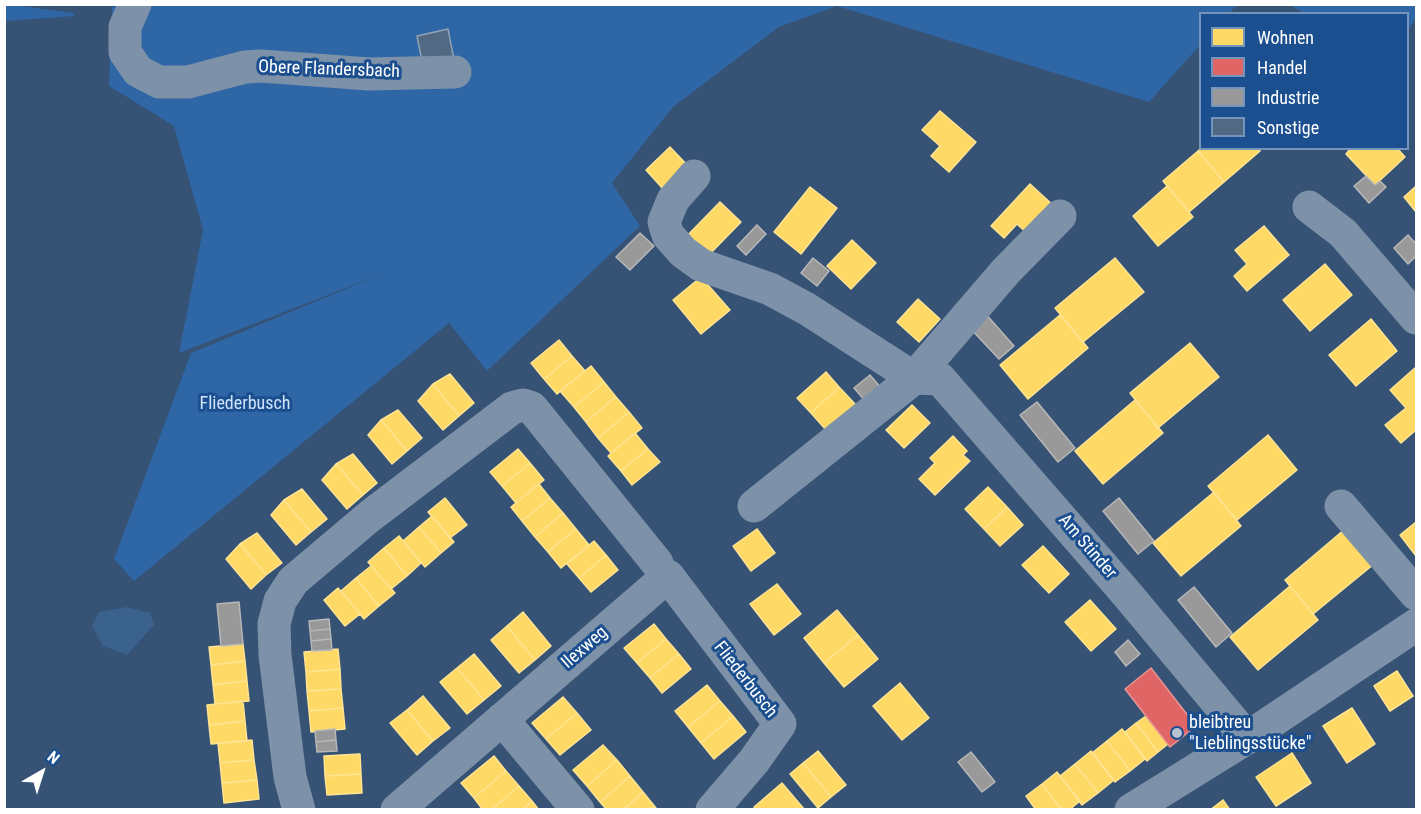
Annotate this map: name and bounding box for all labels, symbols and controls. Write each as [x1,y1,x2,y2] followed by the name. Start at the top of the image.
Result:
[1199,12,1409,150] legend
[1257,27,1314,48] text: Wohnen
[258,57,400,83] street label: Obere Flandersbach
[1257,57,1307,78] text: Handel
[1257,87,1319,108] text: Industrie
[1257,117,1319,138] text: Sonstige
[199,393,291,415] park label: Fliederbusch
[1053,510,1121,584] street label: Am Stinder
[558,622,612,674] street label: Ilexweg
[708,637,782,723] street label: Fliederbusch
[1189,712,1311,754] place label: bleibtreu "Lieblingsstücke"
[1170,726,1184,740] marker: bleibtreu "Lieblingsstücke"
[12,742,72,802] north arrow
[44,747,63,768] text: N

